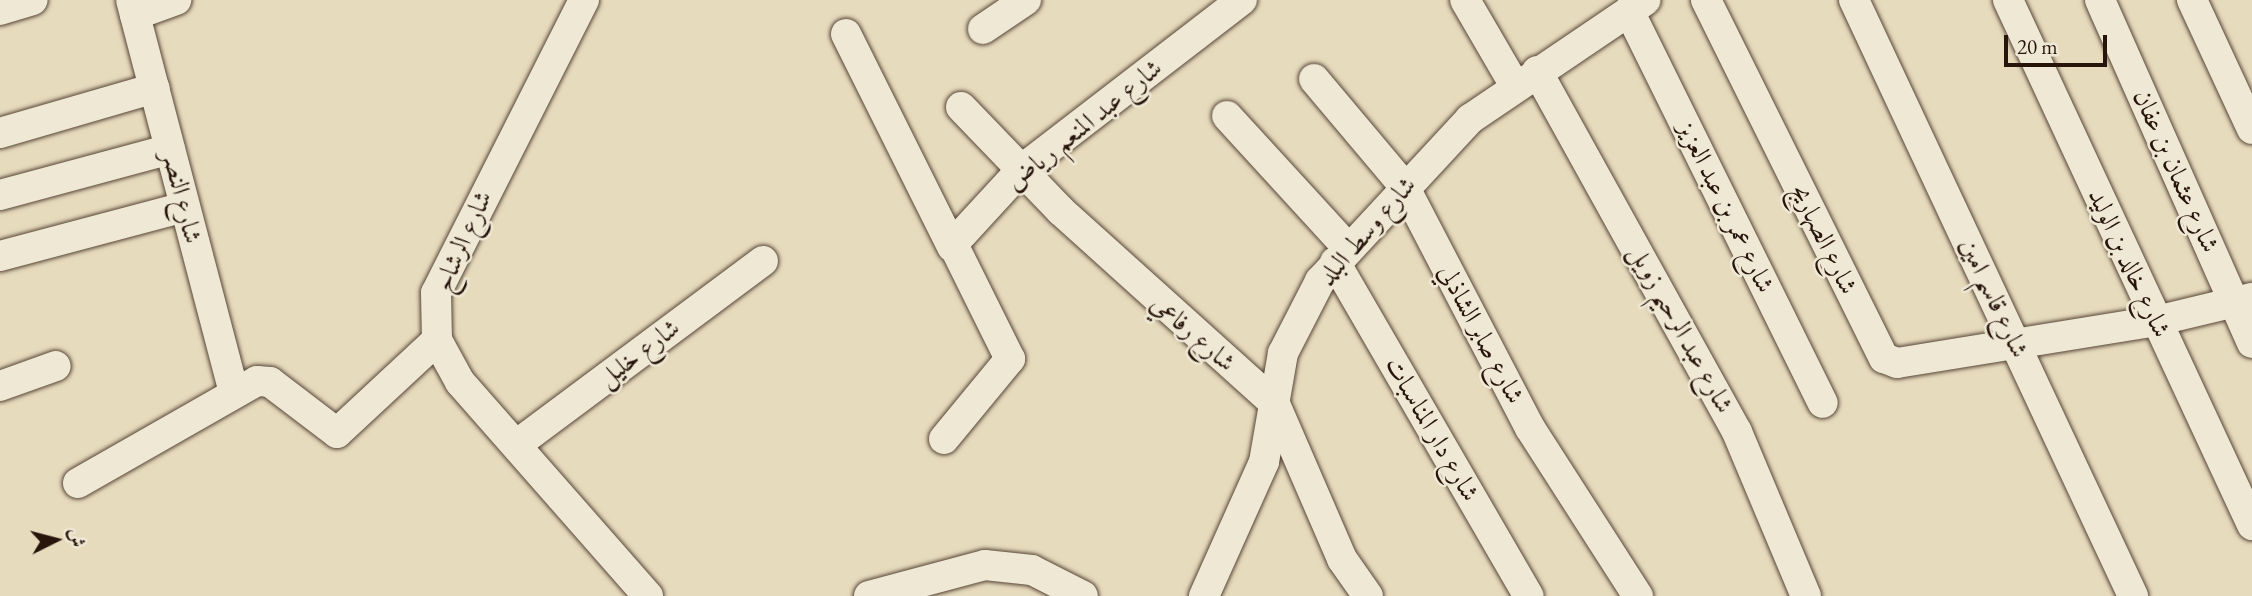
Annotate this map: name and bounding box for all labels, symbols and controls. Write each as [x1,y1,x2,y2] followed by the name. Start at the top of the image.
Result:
[2007,21,2110,65] scale bar
[2017,33,2058,60] text: 20 m
[1000,52,1168,198] street label: شارع عبد المنعم رياض
[2126,85,2226,257] street label: شارع عثمان بن عفان
[1671,116,1781,298] street label: شارع عمر بن عبد العزيز
[155,147,209,247] street label: شارع النصر
[1311,170,1423,292] street label: شارع وسط البلد
[1784,179,1864,299] street label: شارع الصهاريج
[2081,184,2177,342] street label: شارع خالد بن الوليد
[427,186,499,296] street label: شارع الرشاح
[1953,233,2035,363] street label: شارع قاسم امين
[1622,239,1740,419] street label: شارع عبد الرحيم زويل
[1431,259,1531,409] street label: شارع صابر الشاذلي
[1144,288,1242,378] street label: شارع رفاعي
[592,312,686,394] street label: شارع خليل
[1378,351,1486,507] street label: شارع دار المناسبات
[21,505,91,575] north arrow
[64,527,91,548] text: ش

